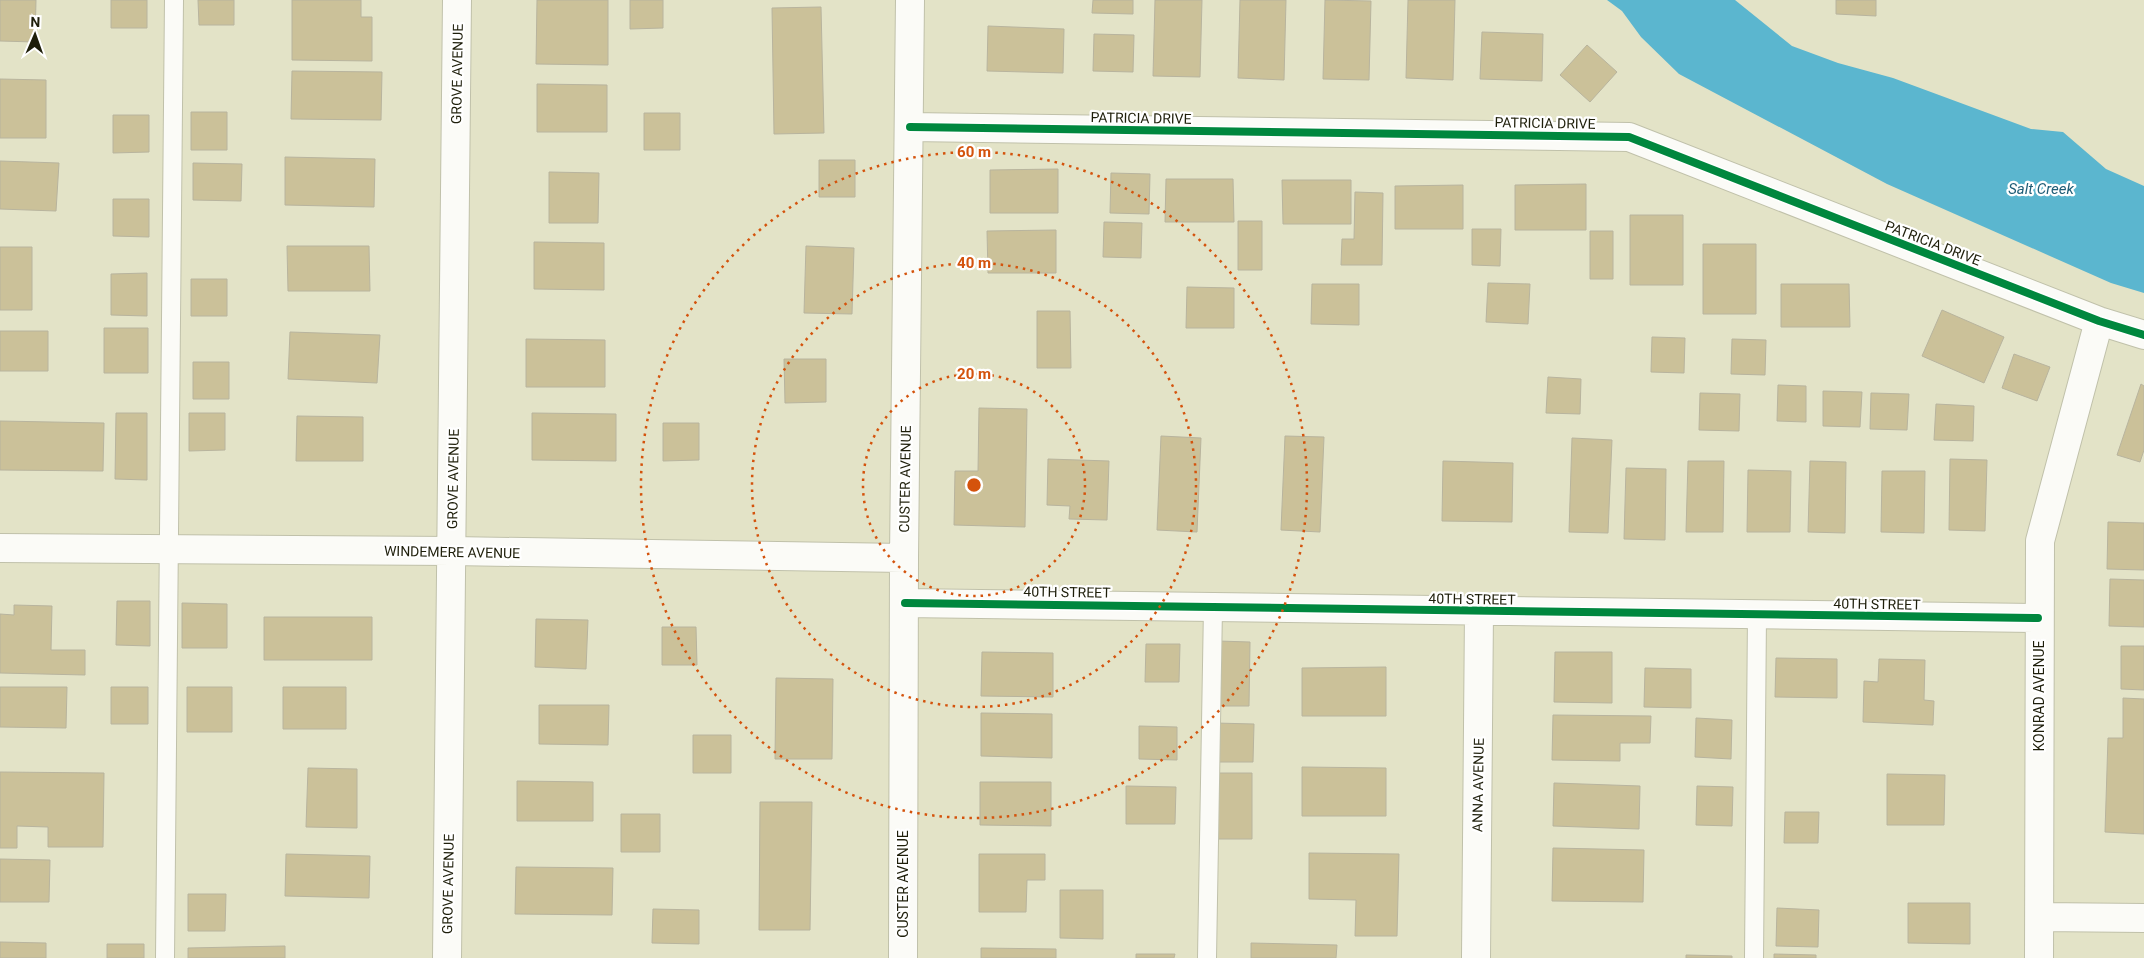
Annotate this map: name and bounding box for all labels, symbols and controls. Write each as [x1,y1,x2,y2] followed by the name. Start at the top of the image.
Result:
[10,10,60,60] north arrow
[30,14,41,30] text: N
[448,24,466,124] street label: GROVE AVENUE
[1090,109,1192,127] street label: PATRICIA DRIVE
[1494,114,1596,132] street label: PATRICIA DRIVE
[957,143,991,161] text: 60 m
[2008,180,2074,198] water label: Salt Creek
[1883,217,1983,269] street label: PATRICIA DRIVE
[957,254,991,272] text: 40 m
[957,365,991,383] text: 20 m
[896,425,914,533] street label: CUSTER AVENUE
[444,429,462,529] street label: GROVE AVENUE
[965,476,983,494] centre of rings
[384,543,520,561] street label: WINDEMERE AVENUE
[1023,583,1111,601] street label: 40TH STREET
[1428,590,1516,608] street label: 40TH STREET
[1833,595,1921,613] street label: 40TH STREET
[2031,640,2047,752] street label: KONRAD AVENUE
[1469,738,1487,832] street label: ANNA AVENUE
[895,830,911,938] street label: CUSTER AVENUE
[439,834,457,934] street label: GROVE AVENUE

